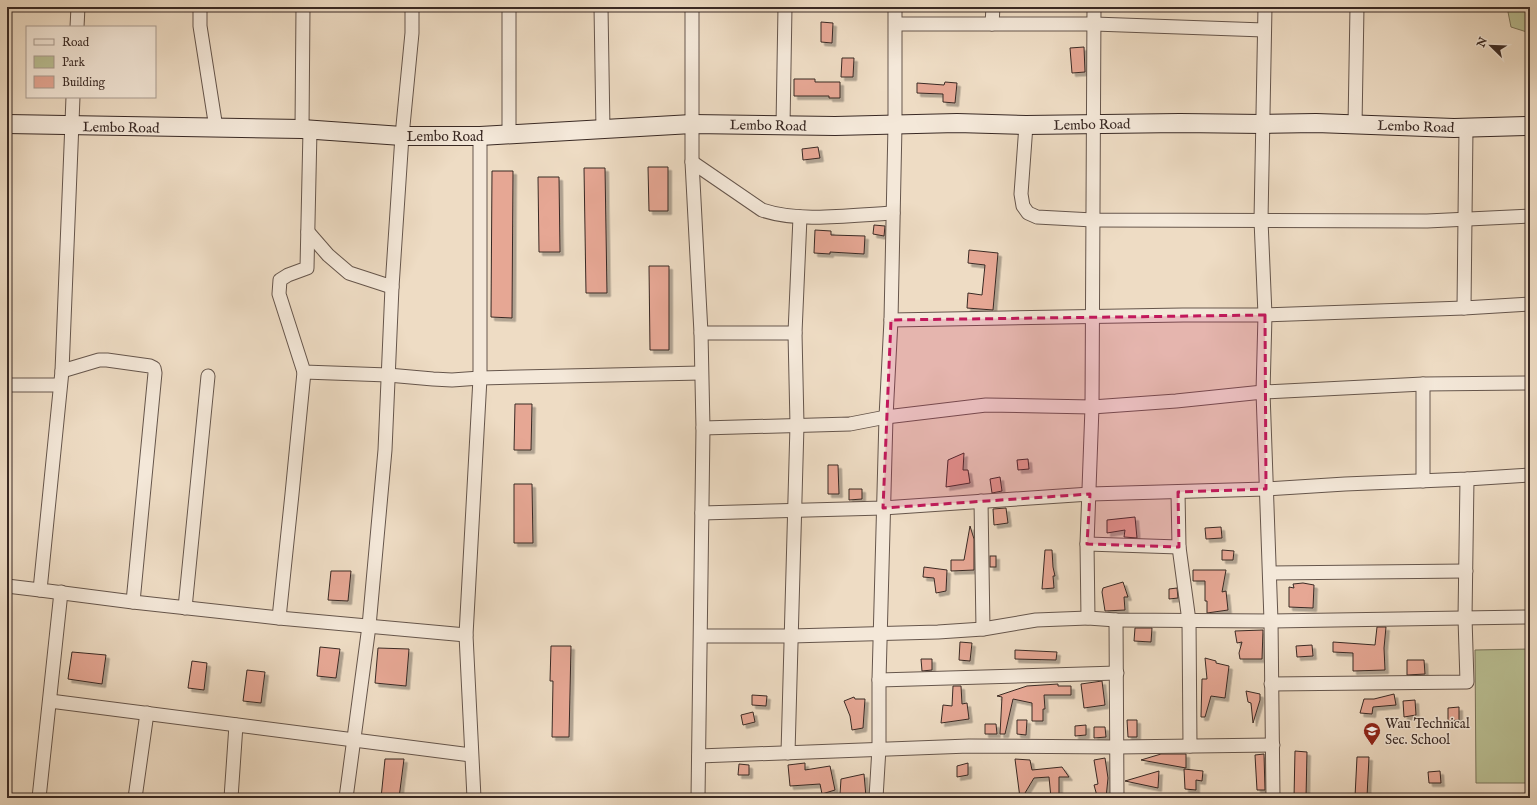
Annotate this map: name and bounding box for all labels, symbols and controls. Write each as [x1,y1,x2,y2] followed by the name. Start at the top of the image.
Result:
[26,26,156,98] legend
[1471,26,1511,66] north arrow
[62,35,90,50] text: Road
[1474,35,1491,51] text: N
[62,55,85,70] text: Park
[62,75,106,90] text: Building
[1053,115,1131,135] street label: Lembo Road
[729,116,807,136] street label: Lembo Road
[1377,117,1455,137] street label: Lembo Road
[82,118,160,138] street label: Lembo Road
[407,128,484,146] street label: Lembo Road
[1385,715,1470,749] place label: Wau Technical Sec. School
[1362,721,1382,746] school or university icon: Wau Technical Sec. School

